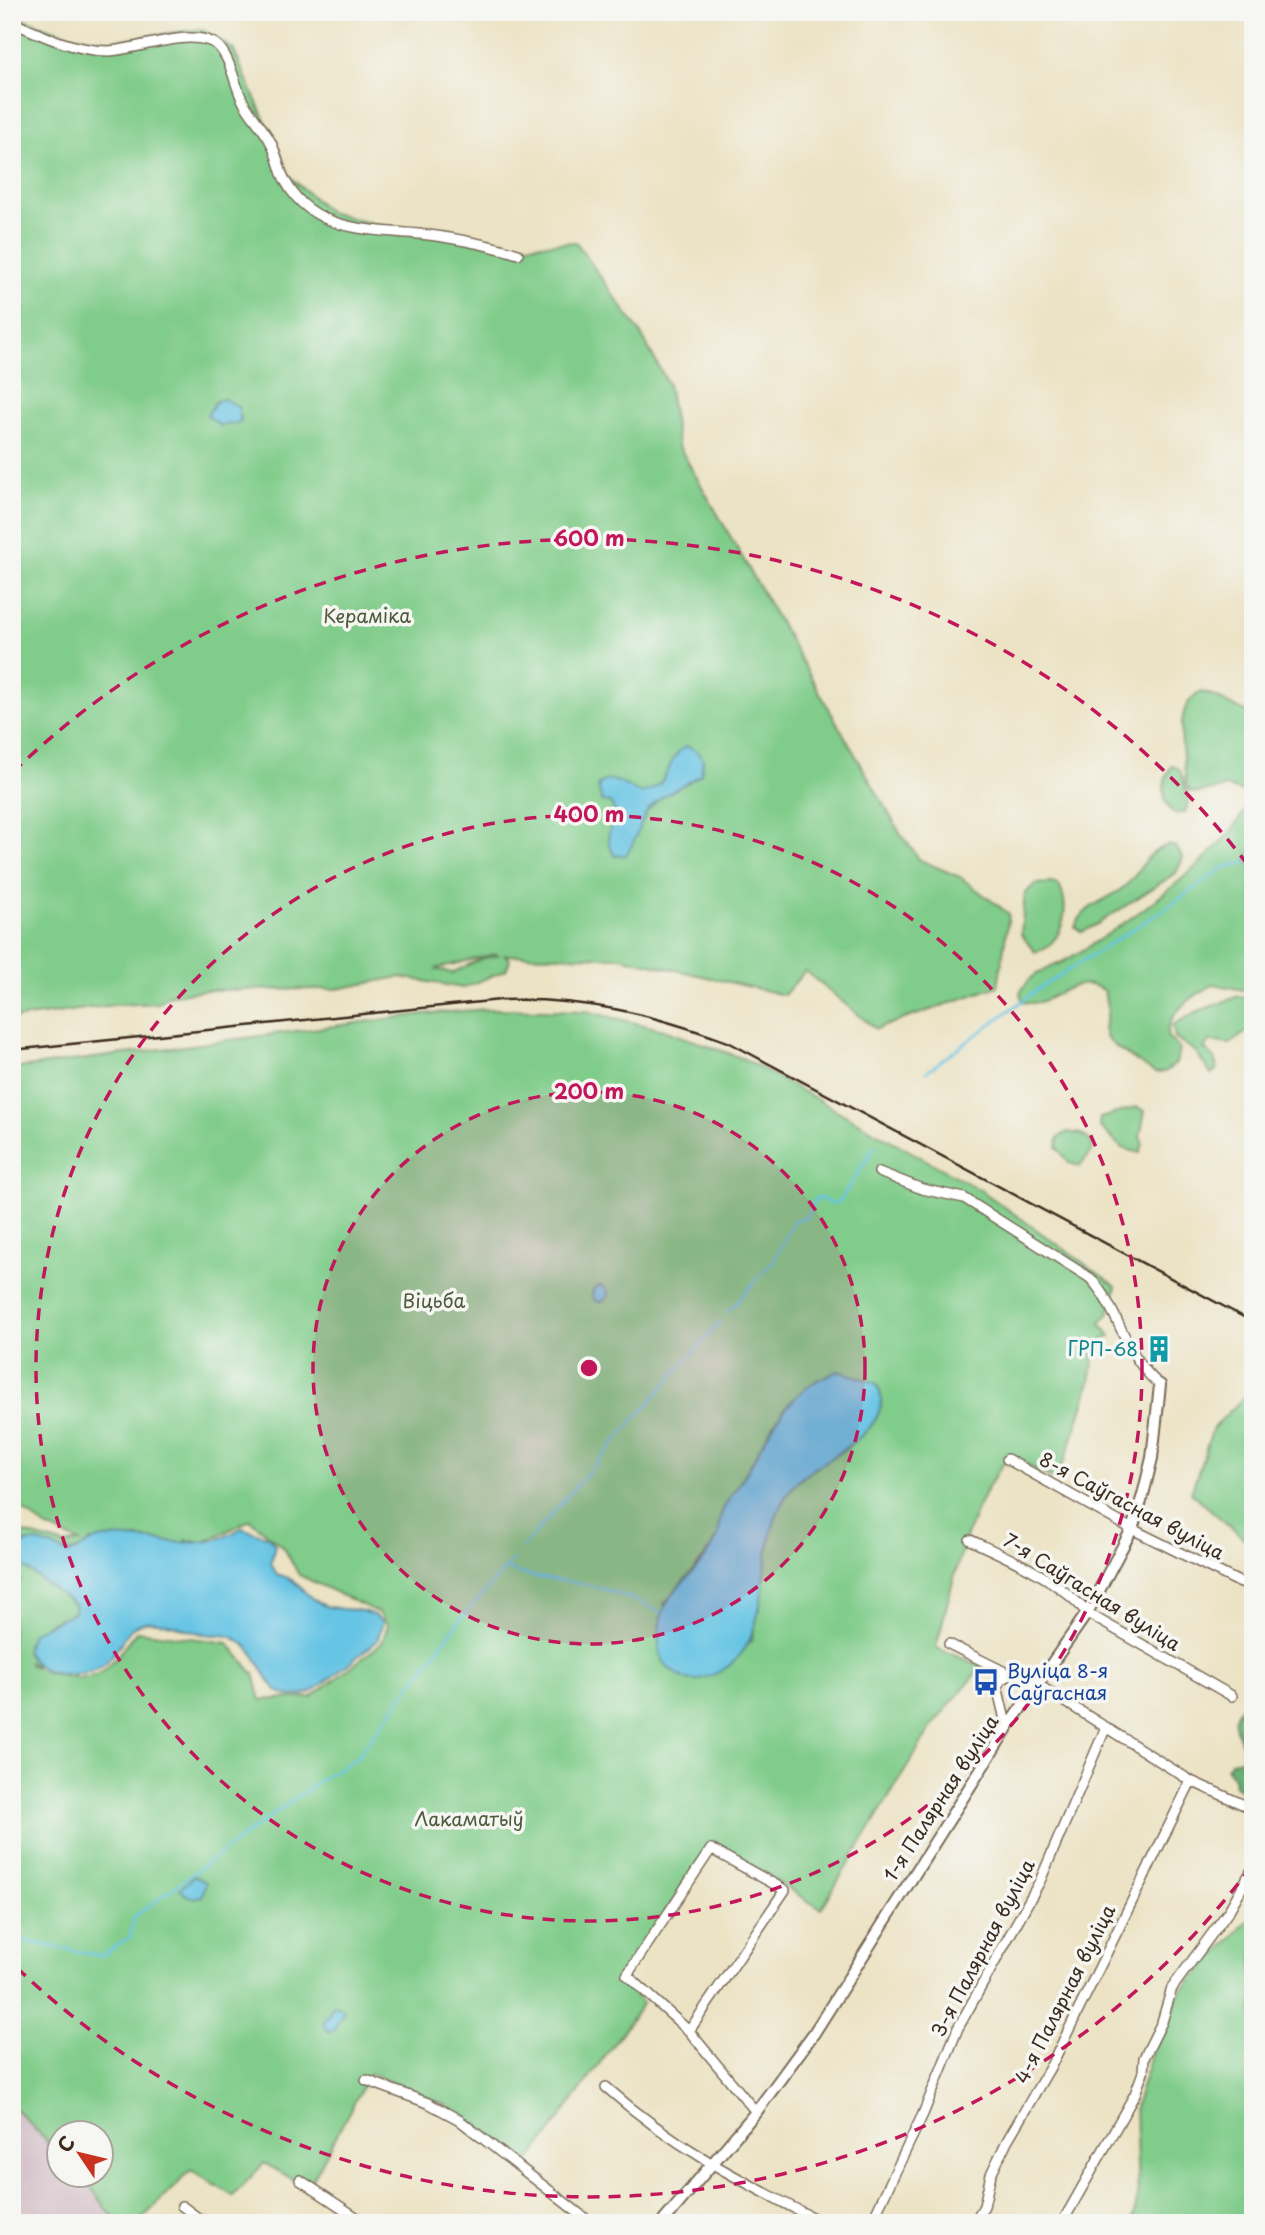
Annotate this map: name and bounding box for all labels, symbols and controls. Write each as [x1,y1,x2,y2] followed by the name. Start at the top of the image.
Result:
[553,521,625,553] text: 600 m
[323,601,411,629] park label: Кераміка
[554,797,624,829] text: 400 m
[554,1074,624,1106] text: 200 m
[403,1286,466,1314] park label: Віцьба
[1068,1334,1138,1362] place label: ГРП-68
[1144,1334,1174,1364] building icon: ГРП-68
[577,1356,601,1380] centre of rings
[1035,1444,1230,1566] street label: 8-я Саўгасная вуліца
[999,1525,1187,1657] street label: 7-я Саўгасная вуліца
[1007,1656,1108,1706] place label: Вуліца 8-я Саўгасная
[971,1667,1001,1697] bus stop icon: Вуліца 8-я Саўгасная
[876,1708,1005,1886] street label: 1-я Палярная вуліца
[414,1804,524,1832] park label: Лакаматыў
[923,1853,1041,2041] street label: 3-я Палярная вуліца
[1007,1899,1122,2088] street label: 4-я Палярная вуліца
[46,2120,116,2190] north arrow
[50,2130,81,2158] text: С

